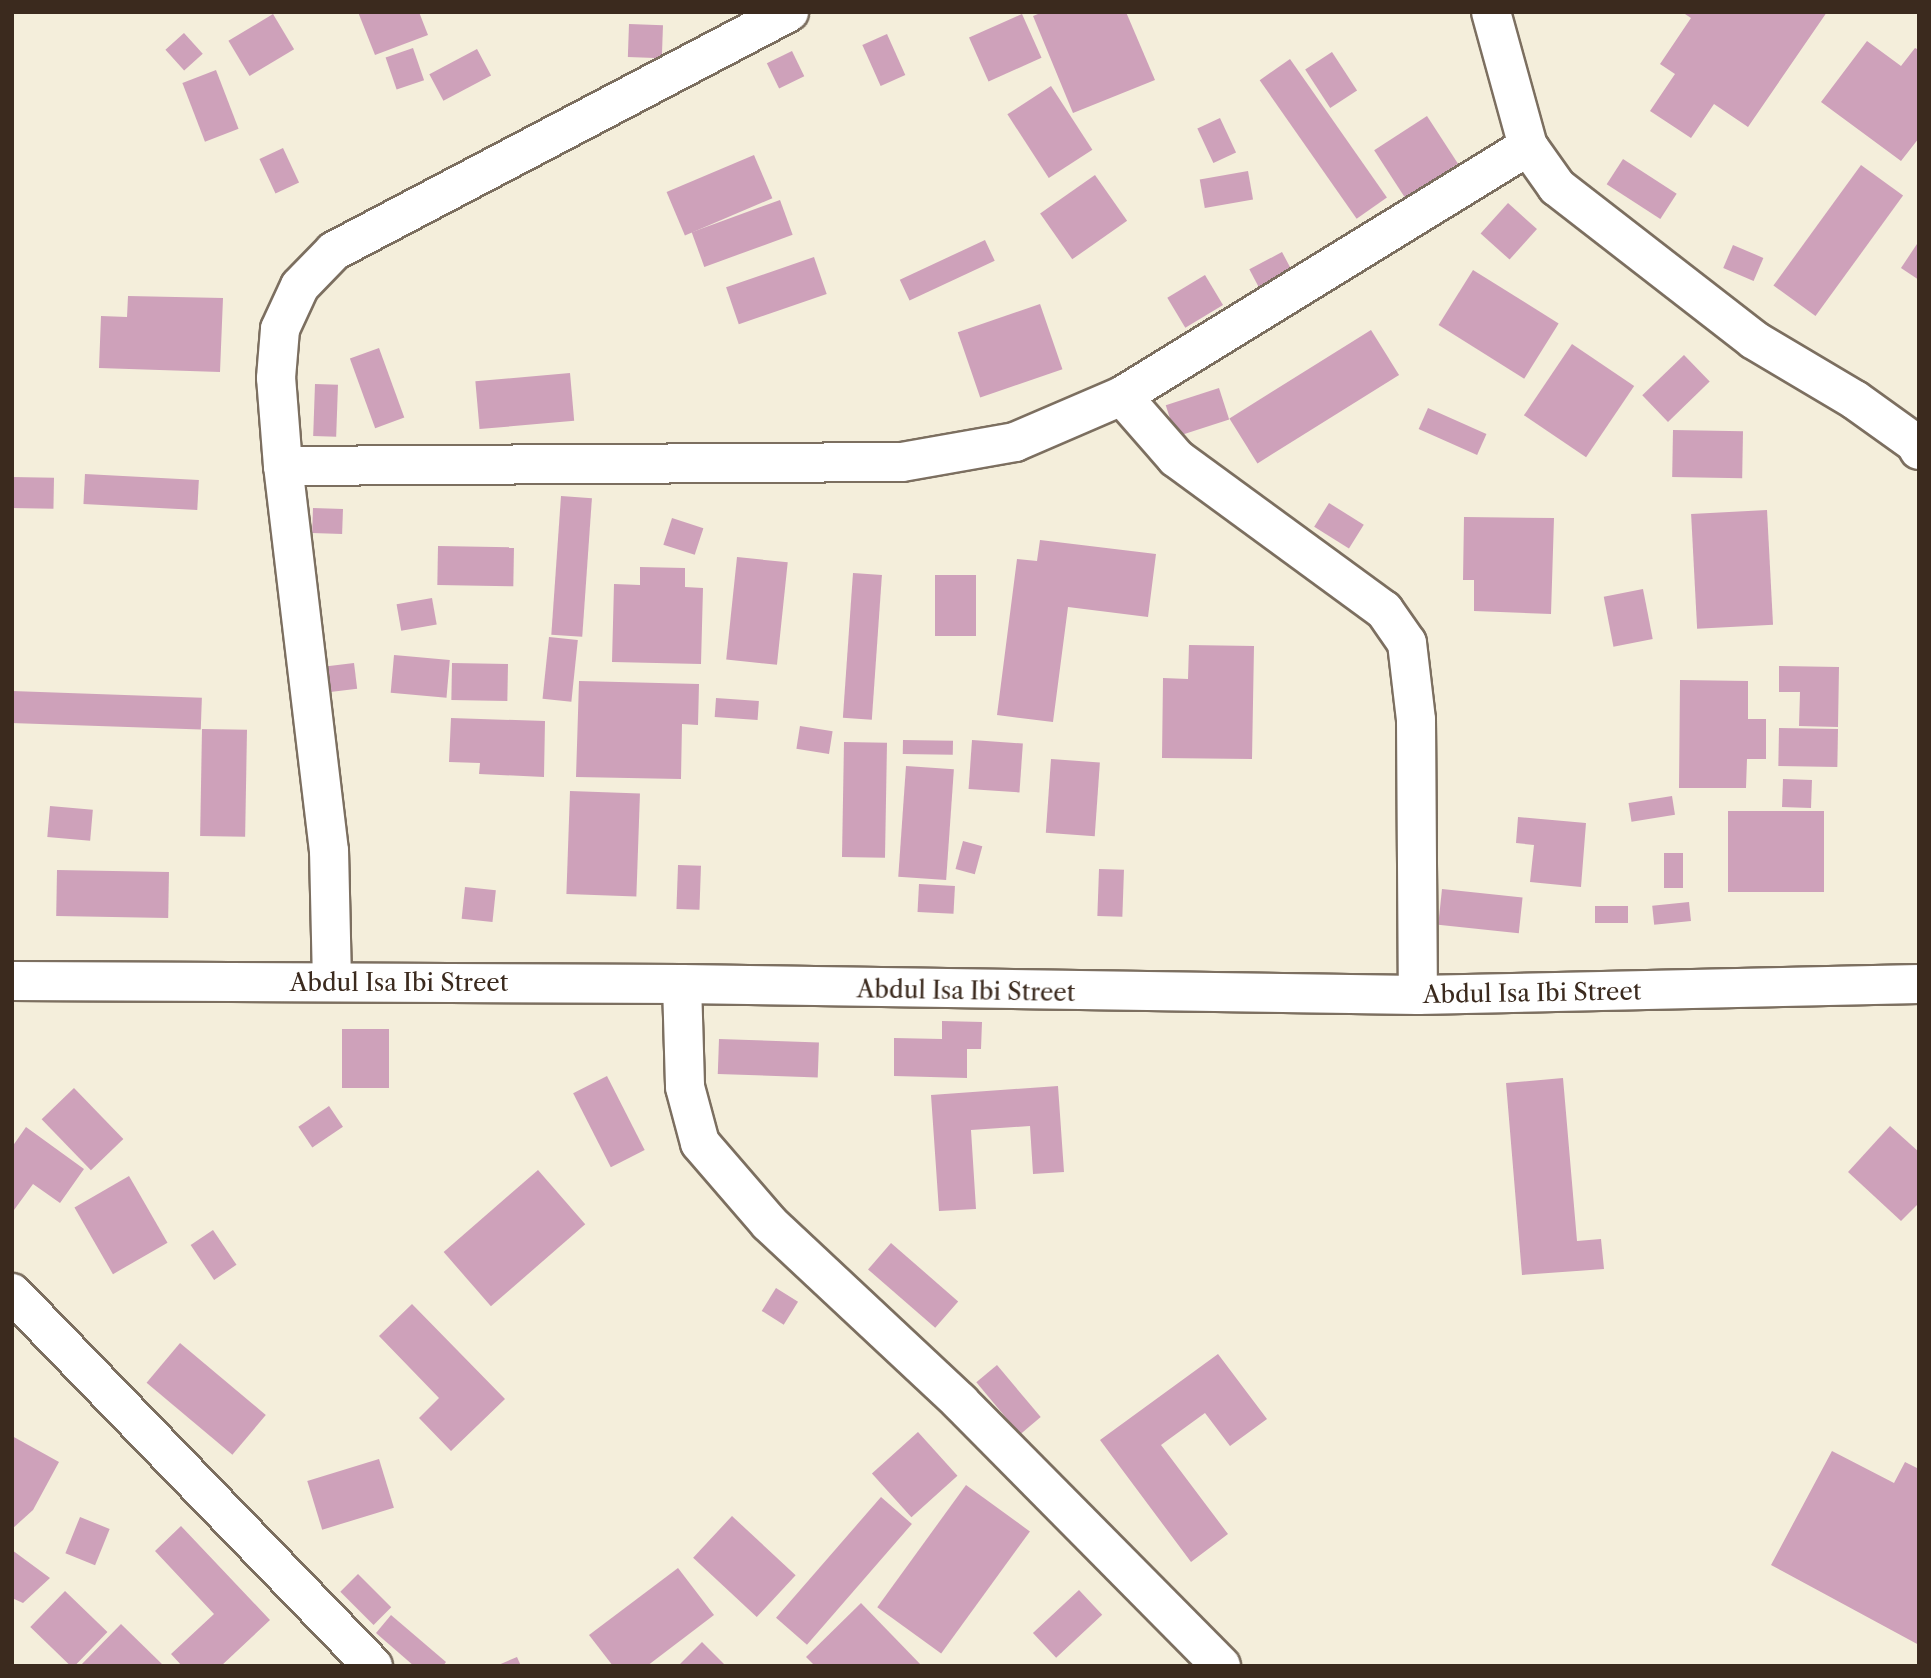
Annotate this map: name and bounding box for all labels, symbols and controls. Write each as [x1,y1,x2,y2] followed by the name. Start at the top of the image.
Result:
[290,969,508,997] street label: Abdul Isa Ibi Street
[856,975,1076,1007] street label: Abdul Isa Ibi Street
[1422,977,1642,1009] street label: Abdul Isa Ibi Street

